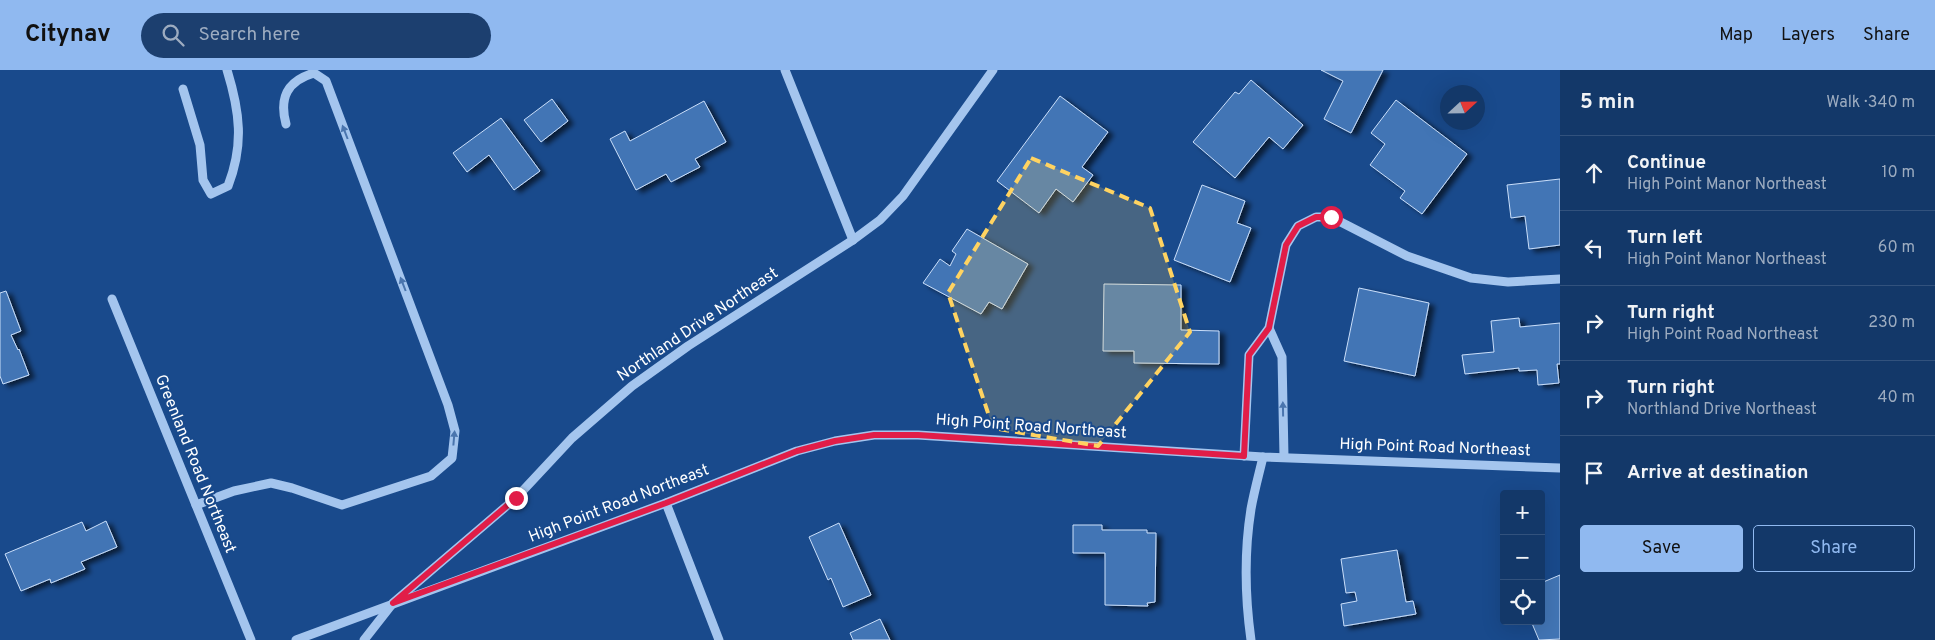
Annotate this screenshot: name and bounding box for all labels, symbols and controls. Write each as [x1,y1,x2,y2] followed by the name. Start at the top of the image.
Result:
[141,13,491,58] search box
[25,20,111,50] text: Citynav
[159,21,187,49] icon: search
[199,23,300,47] text: Search here
[1719,24,1753,47] text: Map
[1781,24,1835,47] text: Layers
[1863,24,1910,47] text: Share
[1440,85,1485,130] north arrow
[1580,89,1635,116] text: 5 min
[1826,93,1915,113] text: Walk · 340 m
[341,125,348,140] one-way arrow
[1627,151,1706,175] text: Continue
[1580,159,1608,187] icon: ahead
[1881,163,1915,183] text: 10 m
[1627,175,1827,195] text: High Point Manor Northeast
[1320,206,1343,229] route start
[1627,226,1703,250] text: Turn left
[1580,234,1608,262] icon: left
[1878,238,1915,258] text: 60 m
[1627,250,1827,270] text: High Point Manor Northeast
[614,264,782,386] street label: Northland Drive Northeast
[398,277,406,292] one-way arrow
[1627,301,1715,325] text: Turn right
[1580,309,1608,337] icon: right
[1868,313,1915,333] text: 230 m
[1627,325,1819,345] text: High Point Road Northeast
[150,372,240,556] street label: Greenland Road Northeast
[1627,376,1715,400] text: Turn right
[1580,384,1608,412] icon: right
[1877,388,1915,408] text: 40 m
[1279,400,1287,416] one-way arrow
[1627,400,1817,420] text: Northland Drive Northeast
[935,410,1127,444] street label: High Point Road Northeast
[450,429,458,445] one-way arrow
[1339,435,1531,461] street label: High Point Road Northeast
[1580,459,1608,487] icon: arrive
[526,460,712,548] street label: High Point Road Northeast
[1627,461,1808,485] text: Arrive at destination
[505,487,528,510] route end
[1500,490,1545,625] map controls
[1500,490,1545,535] button: +
[1580,525,1743,572] button: Save
[1753,525,1915,572] button: Share
[1500,535,1545,580] button: −
[1500,580,1545,625] button: locate

